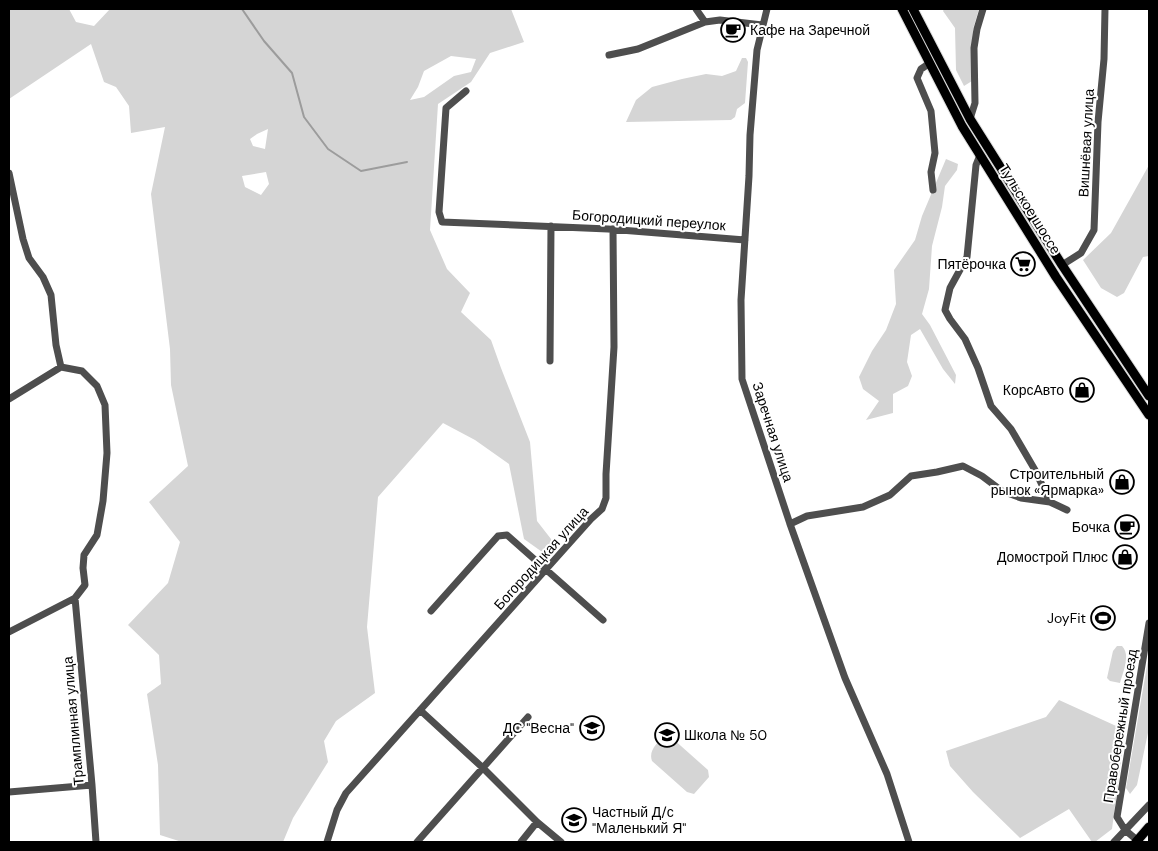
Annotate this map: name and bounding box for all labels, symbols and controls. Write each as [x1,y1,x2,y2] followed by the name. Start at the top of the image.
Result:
[720,17,746,43] cafe icon: Кафе на Заречной
[750,21,870,39] place label: Кафе на Заречной
[1074,88,1098,198] street label: Вишнёвая улица
[995,160,1065,258] street label: Тульское шоссе
[572,206,727,234] street label: Богородицкий переулок
[1010,251,1036,277] supermarket icon: Пятёрочка
[937,255,1006,273] place label: Пятёрочка
[1069,377,1095,403] shop icon: КорсАвто
[748,380,798,484] street label: Заречная улица
[1003,381,1064,399] place label: КорсАвто
[991,465,1104,499] place label: Строительный рынок «Ярмарка»
[1109,469,1135,495] shop icon: Строительный рынок «Ярмарка»
[490,502,592,613] street label: Богородицкая улица
[1114,514,1140,540] cafe icon: Бочка
[1072,518,1110,536] place label: Бочка
[1112,544,1138,570] shop icon: Домострой Плюс
[997,548,1108,566] place label: Домострой Плюс
[1090,605,1116,631] sports icon: JoyFit
[1047,609,1086,627] place label: JoyFit
[1099,648,1141,804] street label: Правобережный проезд
[58,655,88,786] street label: Трамплинная улица
[579,715,605,741] school or university icon: ДС "Весна"
[503,719,574,737] place label: ДС "Весна"
[654,722,680,748] school or university icon: Школа № 50
[684,726,767,744] place label: Школа № 50
[592,803,686,837] place label: Частный Д/с "Маленький Я"
[561,807,587,833] school or university icon: Частный Д/с "Маленький Я"

